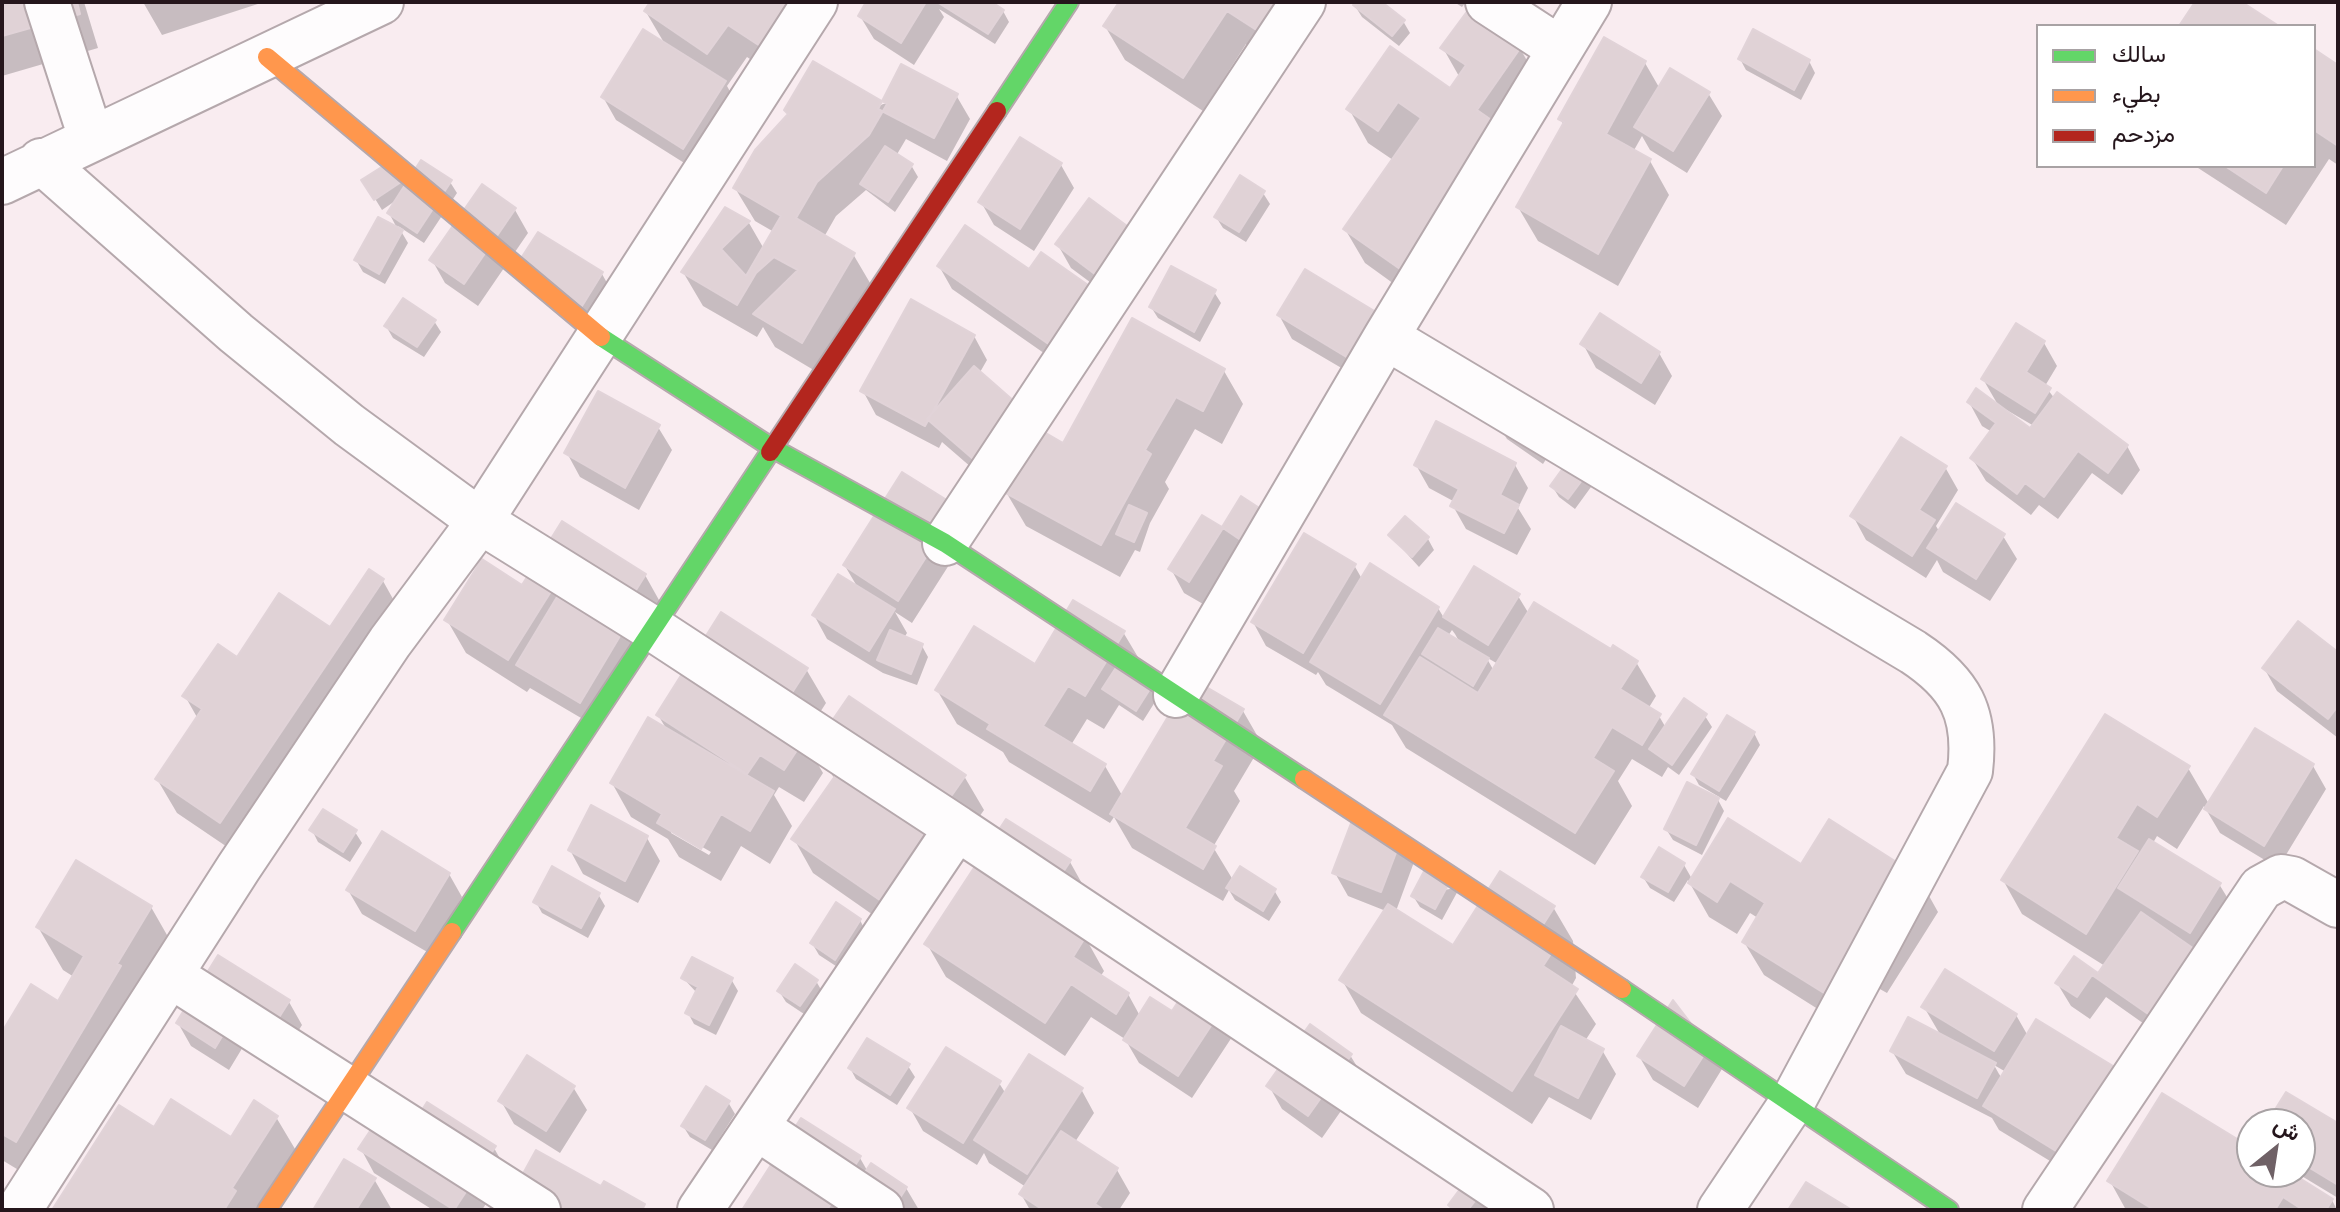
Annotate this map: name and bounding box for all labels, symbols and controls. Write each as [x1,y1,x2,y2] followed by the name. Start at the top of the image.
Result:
[2036,24,2316,168] legend
[2112,38,2166,70] text: سالك
[2112,78,2161,110] text: بطيء
[2112,118,2175,150] text: مزدحم
[2236,1108,2316,1188] north arrow
[2268,1109,2306,1149] text: ش

